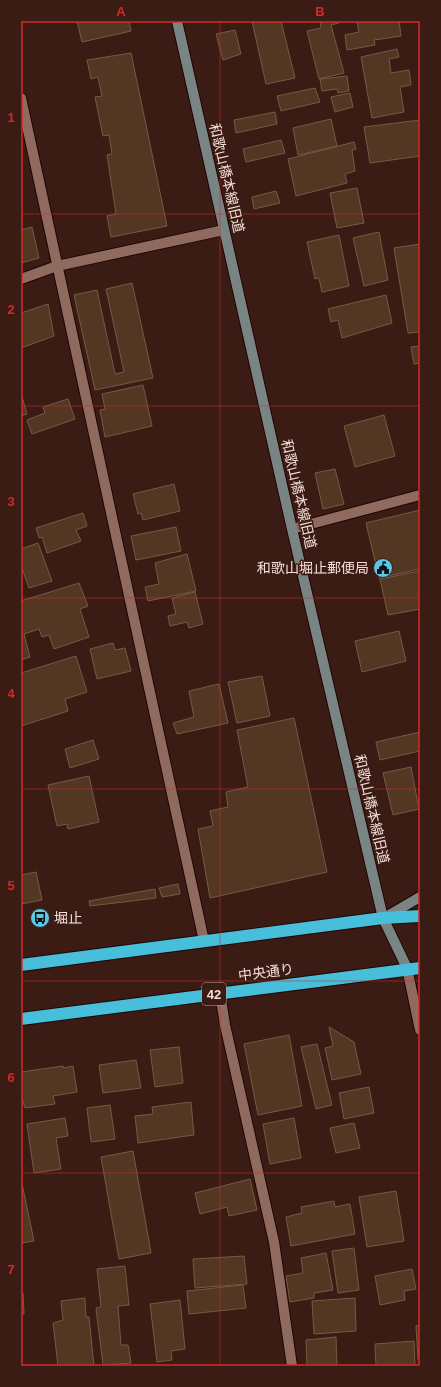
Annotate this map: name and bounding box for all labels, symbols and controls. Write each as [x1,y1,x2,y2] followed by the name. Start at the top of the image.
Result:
[116,4,126,19] text: A
[315,4,325,19] text: B
[7,110,15,125] text: 1
[207,122,247,234] street label: 和歌山橋本線旧道
[7,302,15,317] text: 2
[279,438,319,550] street label: 和歌山橋本線旧道
[7,494,15,509] text: 3
[372,557,394,579] public building icon: 和歌山堀止郵便局
[257,560,369,576] place label: 和歌山堀止郵便局
[7,686,15,701] text: 4
[352,753,392,865] street label: 和歌山橋本線旧道
[7,878,15,893] text: 5
[29,907,51,929] bus stop icon: 堀止
[54,910,82,926] place label: 堀止
[237,961,295,983] street label: 中央通り
[202,983,226,1005] road number: 42
[7,1070,15,1085] text: 6
[7,1262,15,1277] text: 7

